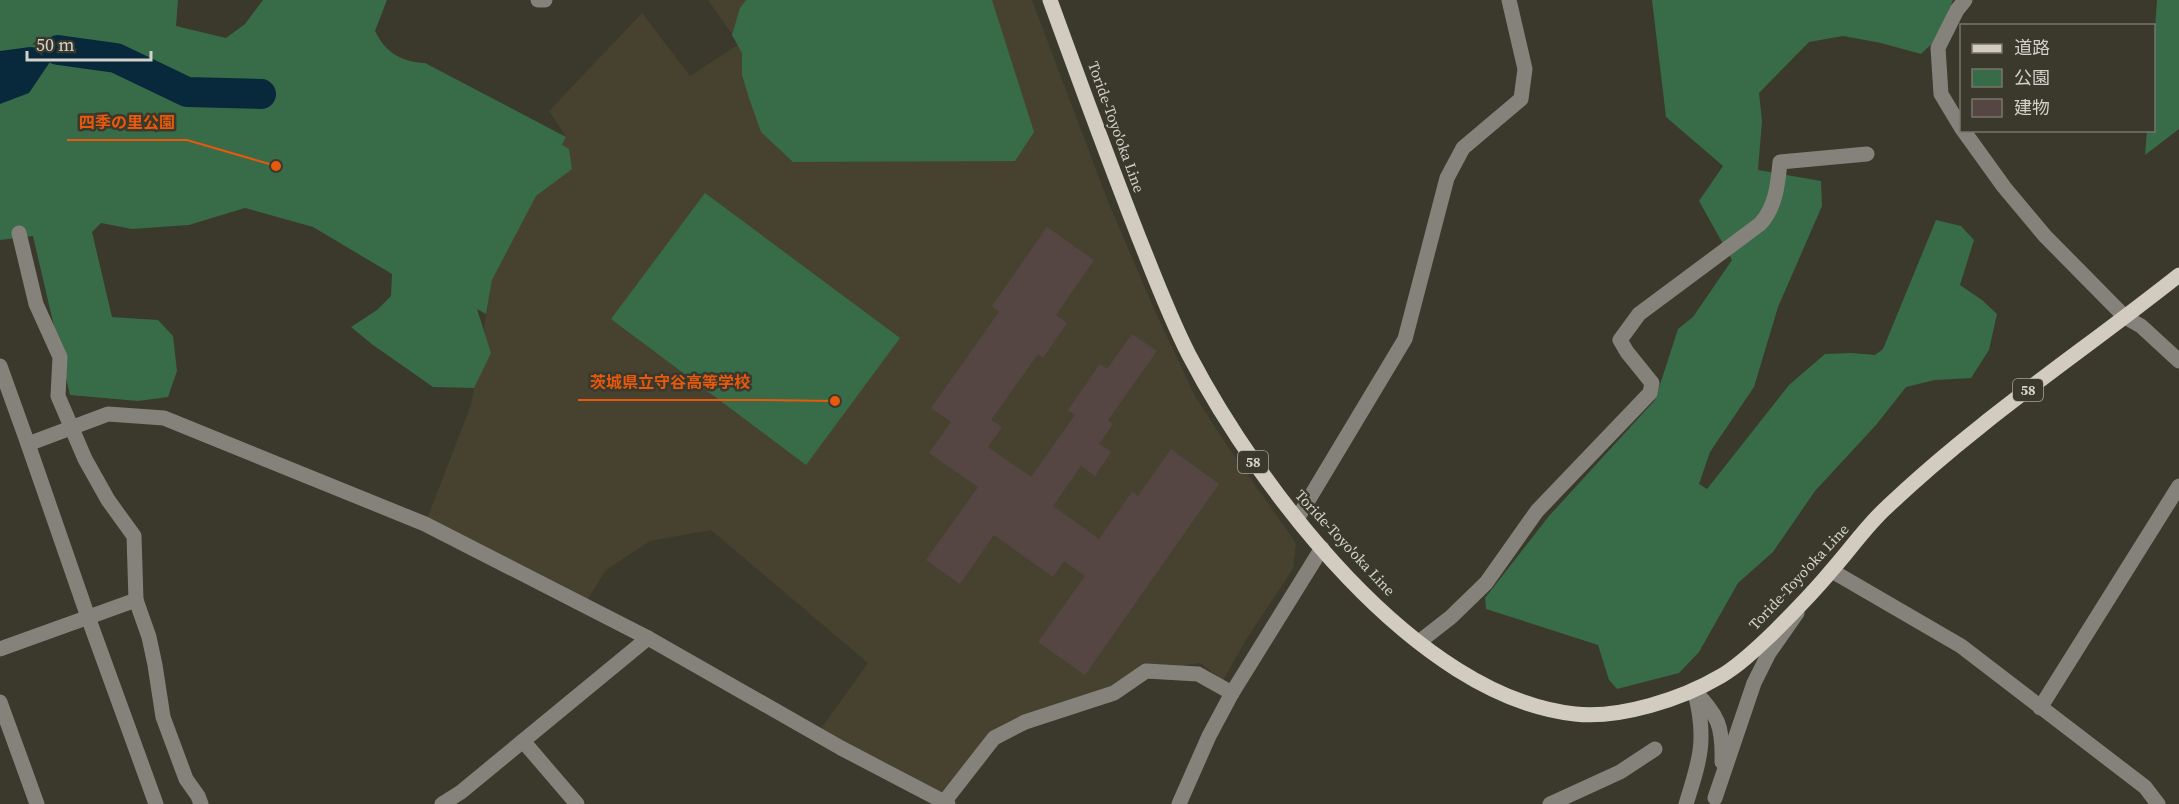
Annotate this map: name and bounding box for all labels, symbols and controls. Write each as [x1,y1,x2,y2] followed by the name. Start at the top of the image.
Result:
[27,24,152,62] scale bar
[1960,24,2155,132] legend
[36,32,74,57] text: 50 m
[2014,35,2050,60] text: 道路
[1083,58,1150,196] street label: Toride-Toyo'oka Line
[2014,65,2050,90] text: 公園
[2014,95,2050,120] text: 建物
[67,106,187,140] callout: 四季の里公園
[79,111,175,133] text: 四季の里公園
[578,366,762,400] callout: 茨城県立守谷高等学校
[590,371,750,393] text: 茨城県立守谷高等学校
[2013,379,2043,401] road number: 58
[1238,451,1268,473] road number: 58
[1291,485,1400,601] street label: Toride-Toyo'oka Line
[1744,519,1854,634] street label: Toride-Toyo'oka Line

